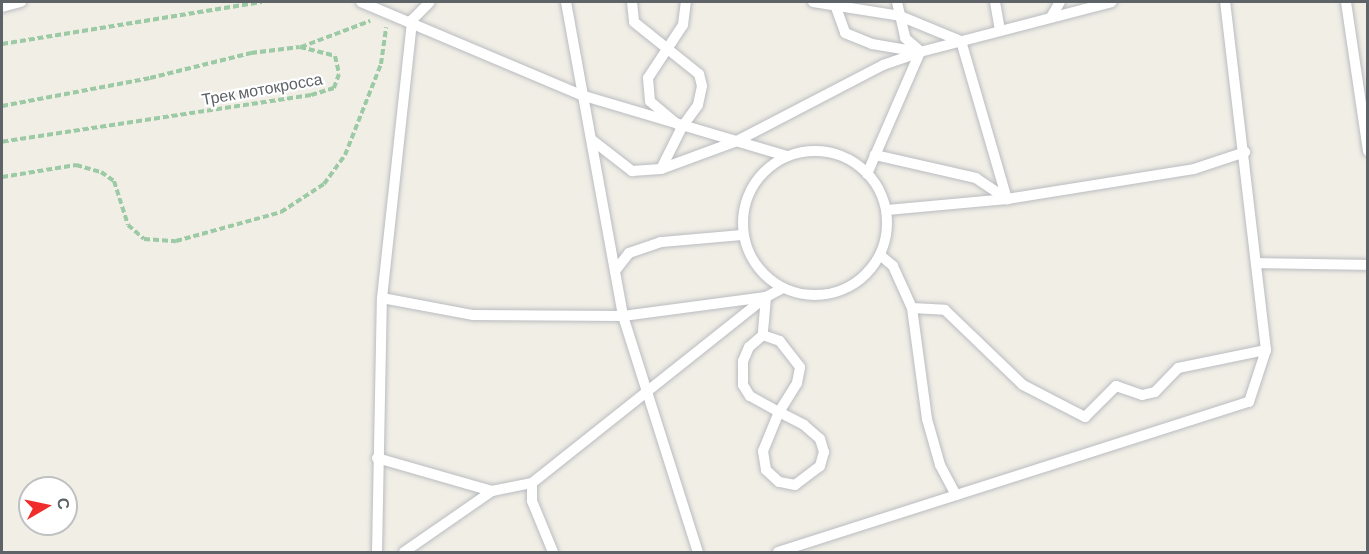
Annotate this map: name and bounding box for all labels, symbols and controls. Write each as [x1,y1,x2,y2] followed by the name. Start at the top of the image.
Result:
[200,69,324,109] street label: Трек мотокросса
[18,476,78,536] north arrow
[54,496,75,511] text: С

